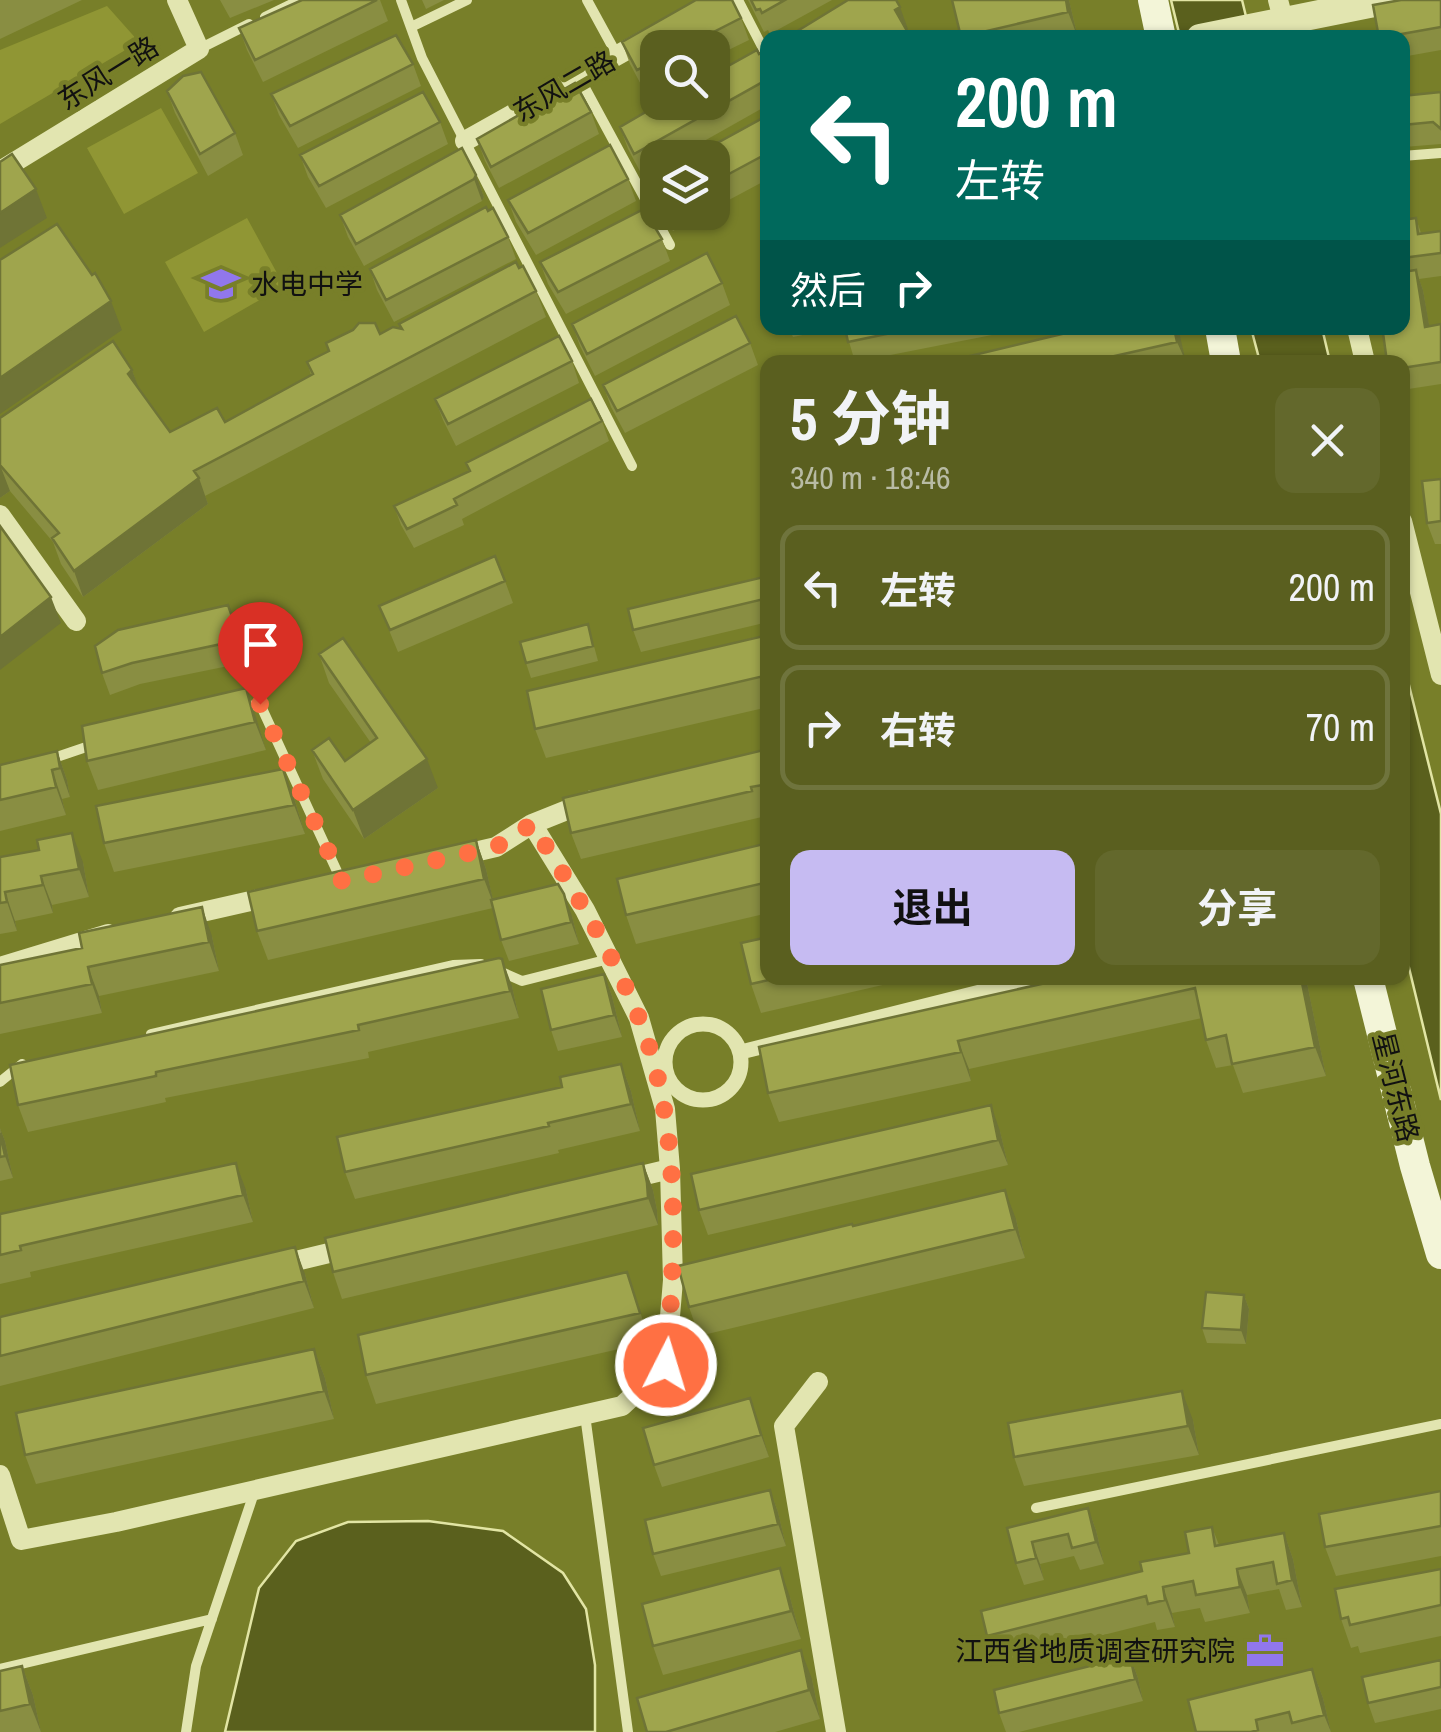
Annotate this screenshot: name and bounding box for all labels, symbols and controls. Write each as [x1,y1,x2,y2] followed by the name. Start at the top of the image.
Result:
[50,27,166,119] street label: 东风一路
[640,30,730,230] map controls
[640,30,730,120] button: search
[506,42,622,130] street label: 东风二路
[955,55,1118,149] text: 200 m
[790,70,920,200] icon: left
[640,140,730,230] button: layers
[955,150,1045,211] text: 左转
[886,260,941,315] icon: right
[200,263,242,305] school or university icon: 水电中学
[251,265,363,303] place label: 水电中学
[790,265,866,316] text: 然后
[790,378,951,459] text: 5 分钟
[1275,388,1380,493] button: close
[790,456,950,499] text: 340 m · 18:46
[795,560,850,615] icon: left
[1288,562,1375,613] text: 200 m
[880,565,956,616] text: 左转
[218,602,303,705] pin
[233,617,288,672] icon: arrive
[795,700,850,755] icon: right
[1306,702,1375,753] text: 70 m
[880,705,956,756] text: 右转
[790,850,1075,965] button: 退出
[1095,850,1380,965] button: 分享
[1364,1028,1428,1146] street label: 星河东路
[614,1313,718,1417] position arrow
[1244,1630,1286,1672] office icon: 江西省地质调查研究院
[955,1632,1235,1670] place label: 江西省地质调查研究院

